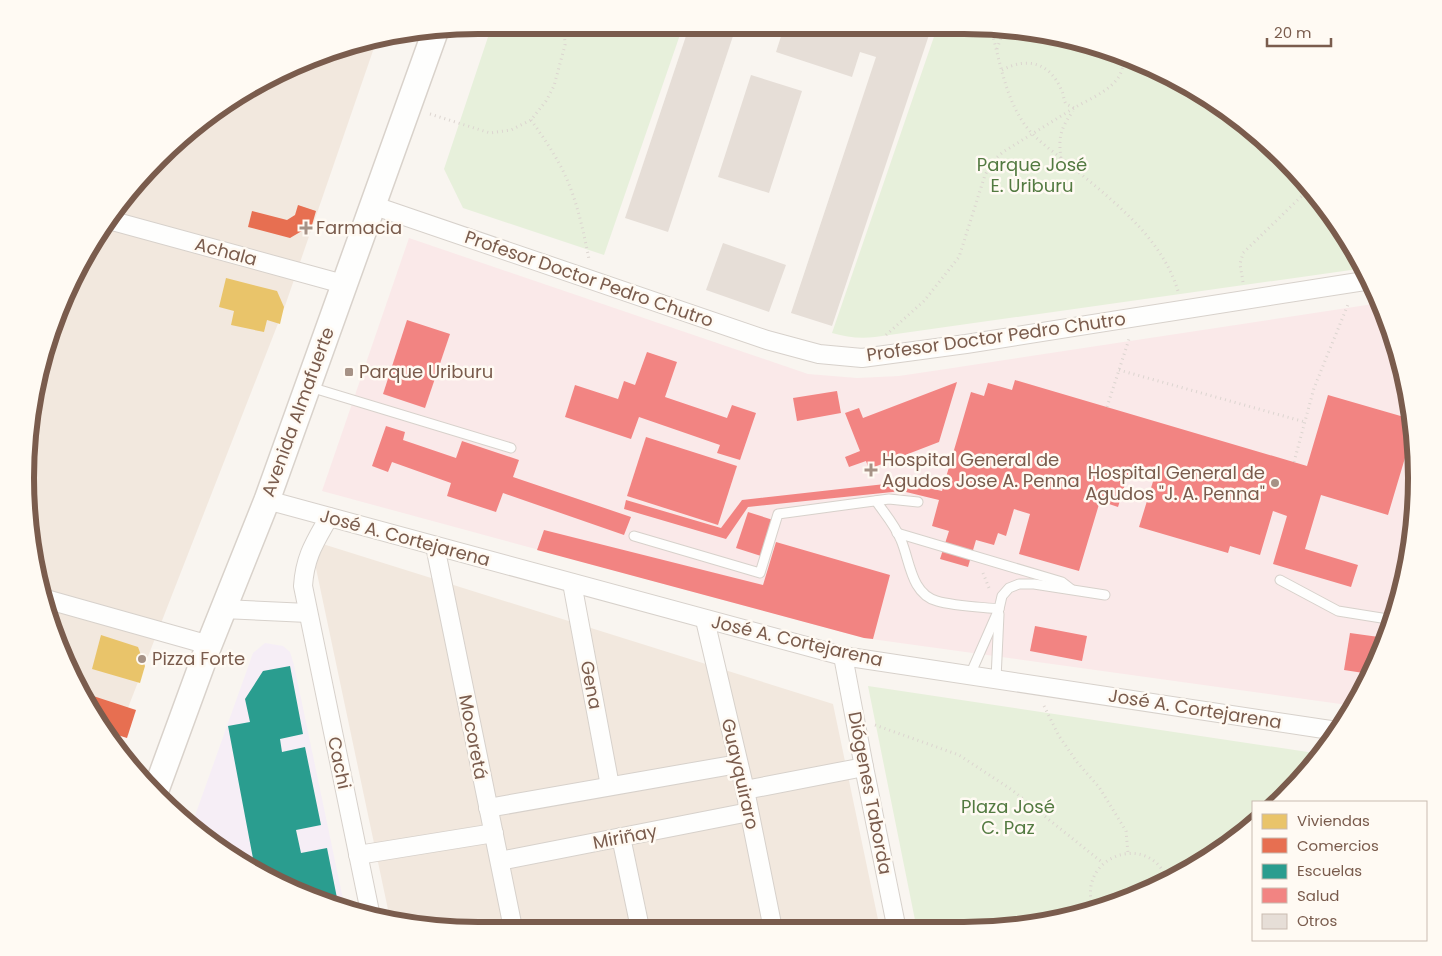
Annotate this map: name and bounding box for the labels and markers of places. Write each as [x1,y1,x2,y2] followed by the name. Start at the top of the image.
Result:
[316,215,402,240] place label: Farmacia
[300,222,312,234] marker: Farmacia
[359,359,493,384] place label: Parque Uriburu
[343,366,355,378] marker: Parque Uriburu
[882,447,1080,493] place label: Hospital General de Agudos Jose A. Penna
[1085,460,1265,506] place label: Hospital General de Agudos "J. A. Penna"
[864,463,878,477] marker: Hospital General de Agudos Jose A. Penna
[1269,477,1281,489] marker: Hospital General de Agudos "J. A. Penna"
[152,646,245,671] place label: Pizza Forte
[136,653,148,665] marker: Pizza Forte

